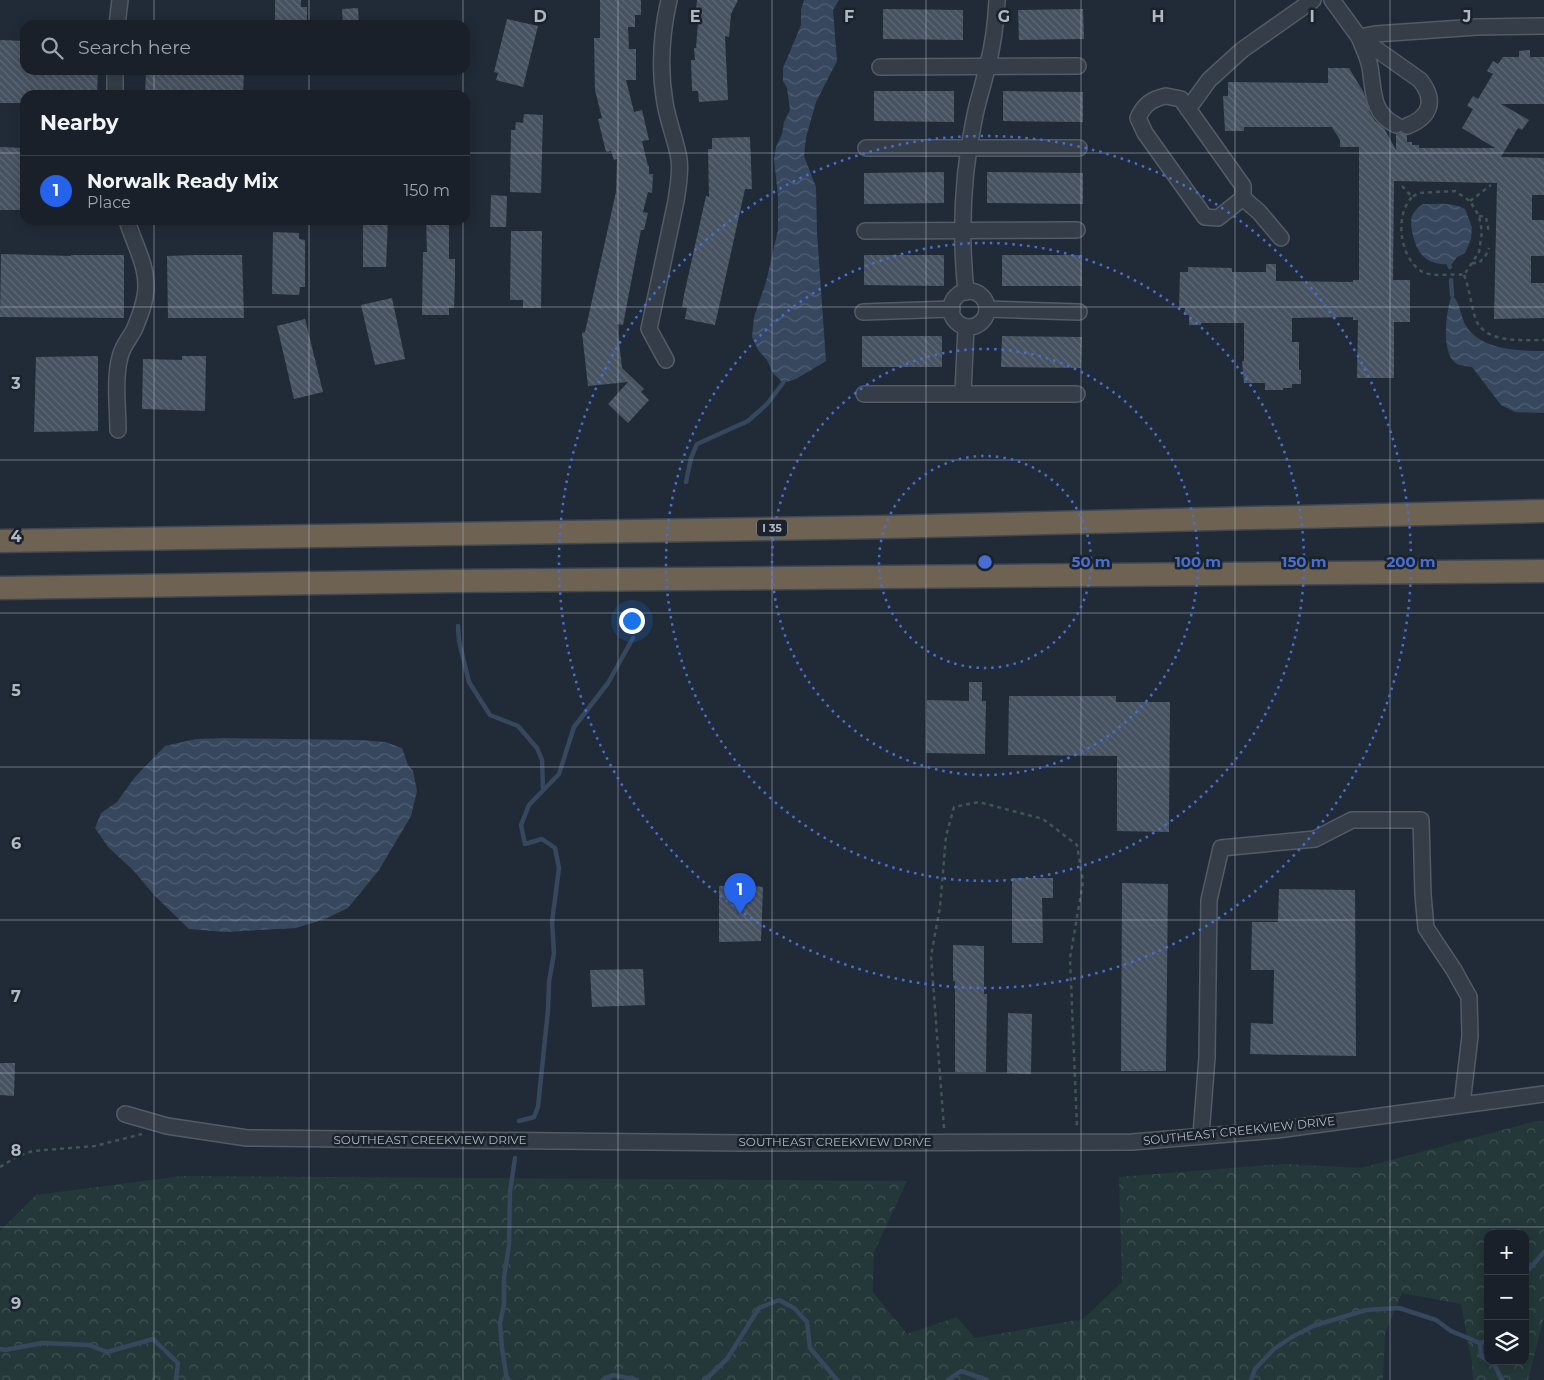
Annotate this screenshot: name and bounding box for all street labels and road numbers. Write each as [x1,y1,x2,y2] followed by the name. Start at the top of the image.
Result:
[757,520,787,536] road number: I 35
[1142,1113,1336,1148] street label: SOUTHEAST CREEKVIEW DRIVE
[333,1132,527,1147] street label: SOUTHEAST CREEKVIEW DRIVE
[738,1134,932,1149] street label: SOUTHEAST CREEKVIEW DRIVE

